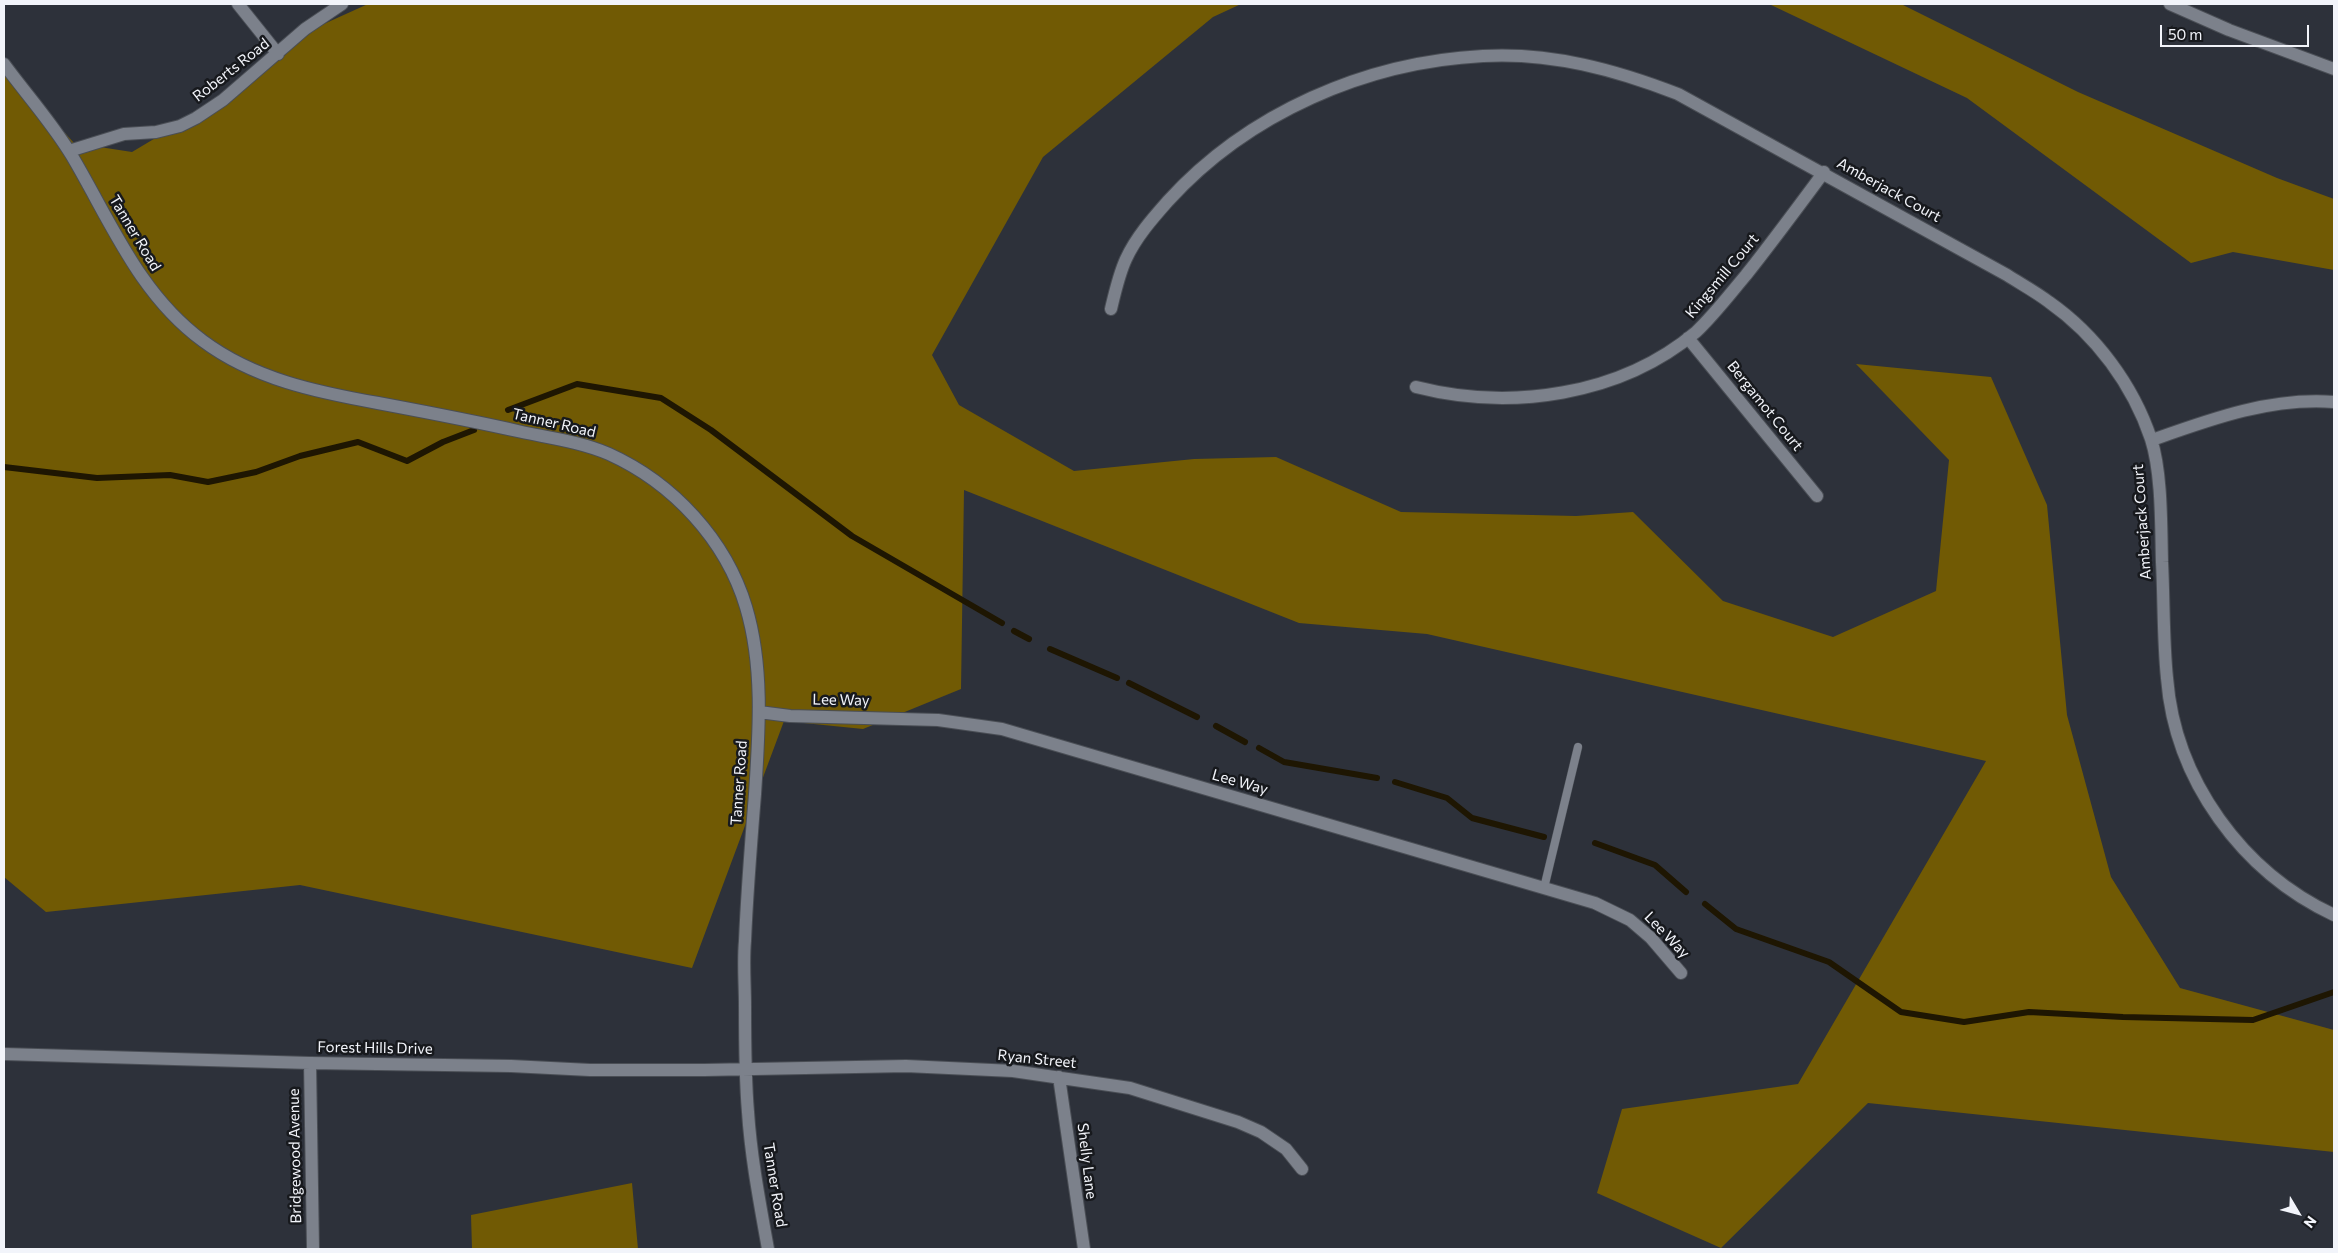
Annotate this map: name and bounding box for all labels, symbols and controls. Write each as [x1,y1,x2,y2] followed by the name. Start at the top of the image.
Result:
[2163,15,2312,47] scale bar
[2168,25,2202,43] text: 50 m
[189,35,273,105] street label: Roberts Road
[1834,154,1944,226] street label: Amberjack Court
[105,192,165,274] street label: Tanner Road
[1681,230,1763,322] street label: Kingsmill Court
[1723,358,1807,454] street label: Bergamot Court
[510,405,598,441] street label: Tanner Road
[2129,463,2155,581] street label: Amberjack Court
[812,691,870,709] street label: Lee Way
[727,740,751,826] street label: Tanner Road
[1210,765,1270,799] street label: Lee Way
[1641,908,1693,962] street label: Lee Way
[317,1038,433,1058] street label: Forest Hills Drive
[997,1046,1077,1072] street label: Ryan Street
[285,1088,305,1224] street label: Bridgewood Avenue
[1073,1122,1101,1200] street label: Shelly Lane
[759,1142,791,1228] street label: Tanner Road
[2273,1188,2323,1238] north arrow
[2300,1213,2320,1232] text: N

